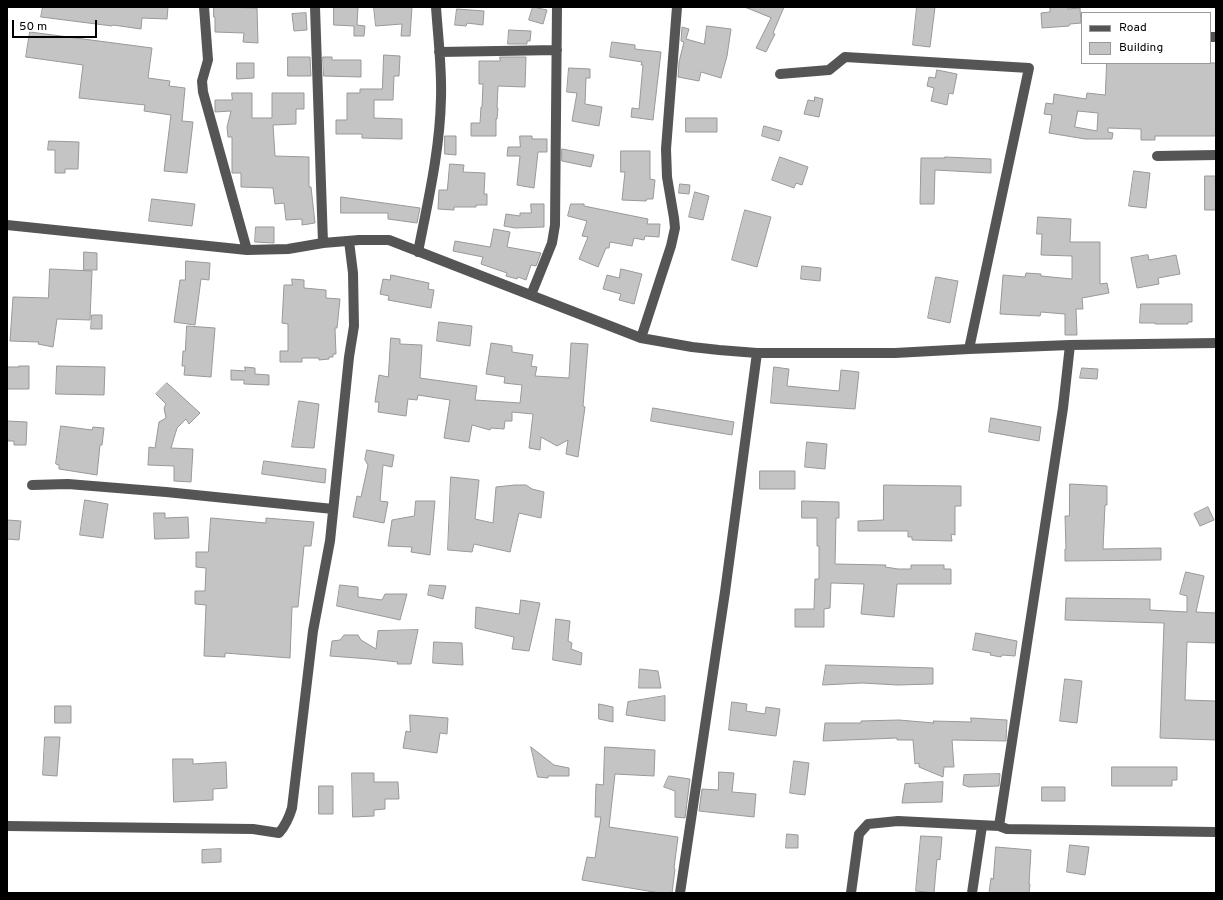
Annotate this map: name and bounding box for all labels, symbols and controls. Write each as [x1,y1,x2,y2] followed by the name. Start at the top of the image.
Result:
[14,12,99,38] scale bar
[1081,12,1211,64] legend
[19,19,47,35] text: 50 m
[1119,20,1147,36] text: Road
[1119,40,1163,56] text: Building

